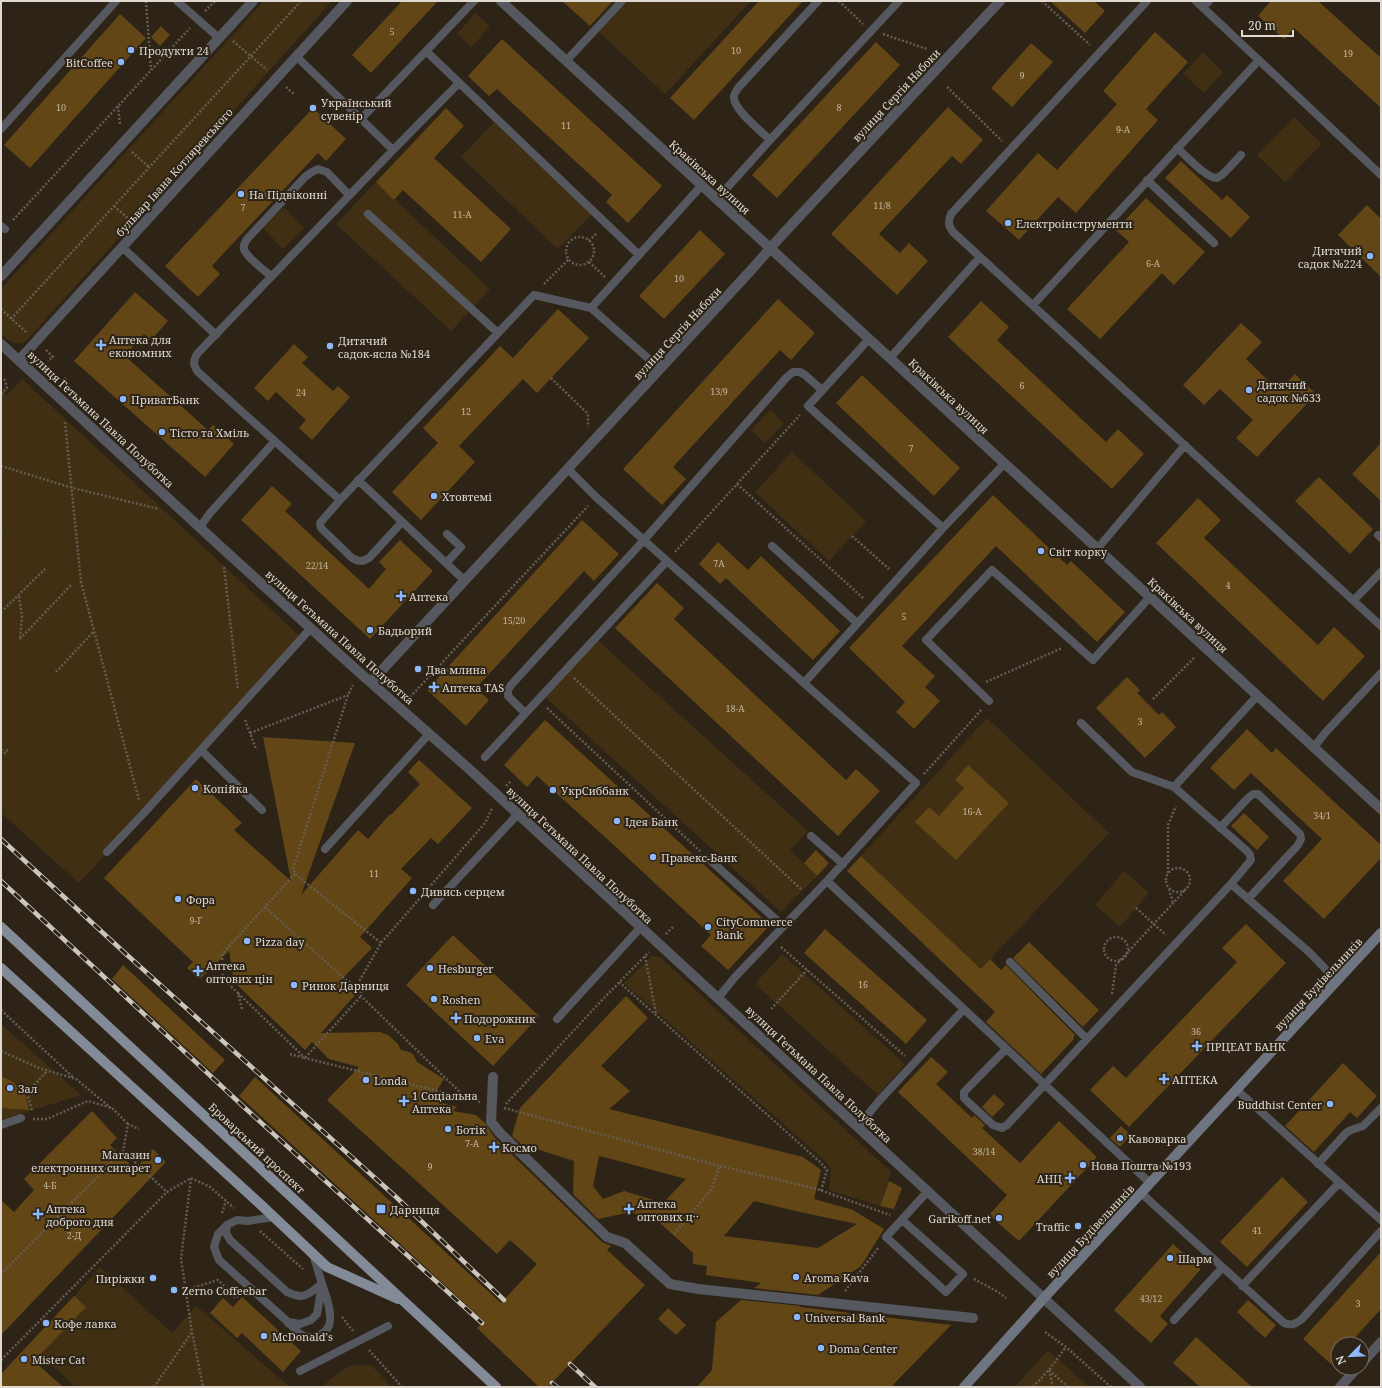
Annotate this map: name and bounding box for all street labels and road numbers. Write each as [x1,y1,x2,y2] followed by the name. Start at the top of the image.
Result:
[849,45,943,145] street label: вулиця Сергія Набоки
[112,104,236,240] street label: бульвар Івана Котляревського
[666,136,754,218] street label: Краківська вулиця
[630,283,724,383] street label: вулиця Сергія Набоки
[25,347,177,491] street label: вулиця Гетьмана Павла Полуботка
[906,355,992,437] street label: Краківська вулиця
[263,566,417,708] street label: вулиця Гетьмана Павла Полуботка
[1145,574,1231,656] street label: Краківська вулиця
[504,783,656,927] street label: вулиця Гетьмана Павла Полуботка
[1271,934,1365,1034] street label: вулиця Будівельників
[743,1002,895,1146] street label: вулиця Гетьмана Павла Полуботка
[206,1099,309,1197] street label: Броварський проспект
[1043,1181,1137,1281] street label: вулиця Будівельників

